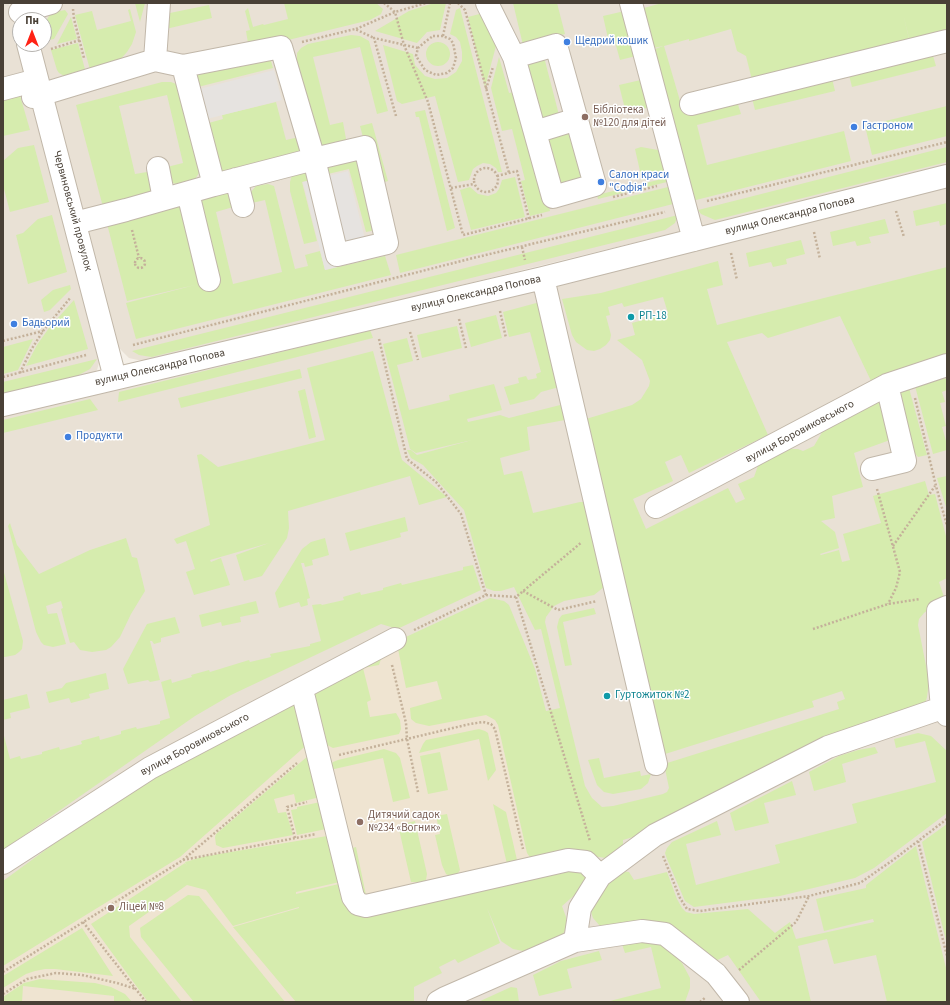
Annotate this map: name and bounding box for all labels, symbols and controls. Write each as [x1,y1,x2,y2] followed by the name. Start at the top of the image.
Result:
[12,12,52,52] north arrow
[25,13,39,28] text: Пн
[575,35,648,49] place label: Щедрий кошик
[562,37,572,47] marker: Щедрий кошик
[593,104,666,130] place label: Бібліотека №120 для дітей
[580,112,590,122] marker: Бібліотека №120 для дітей
[862,120,913,134] place label: Гастроном
[849,122,859,132] marker: Гастроном
[50,149,94,273] street label: Червиновський провулок
[609,169,669,195] place label: Салон краси "Софія"
[596,177,606,187] marker: Салон краси "Софія"
[724,194,856,238] street label: вулиця Олександра Попова
[410,273,542,315] street label: вулиця Олександра Попова
[639,310,667,324] place label: РП-18
[626,312,636,322] marker: РП-18
[22,317,70,331] place label: Бадьорий
[9,319,19,329] marker: Бадьорий
[94,347,226,389] street label: вулиця Олександра Попова
[743,398,857,466] street label: вулиця Боровиковського
[76,430,123,444] place label: Продукти
[63,432,73,442] marker: Продукти
[615,689,689,703] place label: Гуртожиток №2
[602,691,612,701] marker: Гуртожиток №2
[138,711,252,779] street label: вулиця Боровиковського
[368,809,440,835] place label: Дитячий садок №234 «Вогник»
[355,817,365,827] marker: Дитячий садок №234 «Вогник»
[119,901,164,915] place label: Ліцей №8
[106,903,116,913] marker: Ліцей №8

